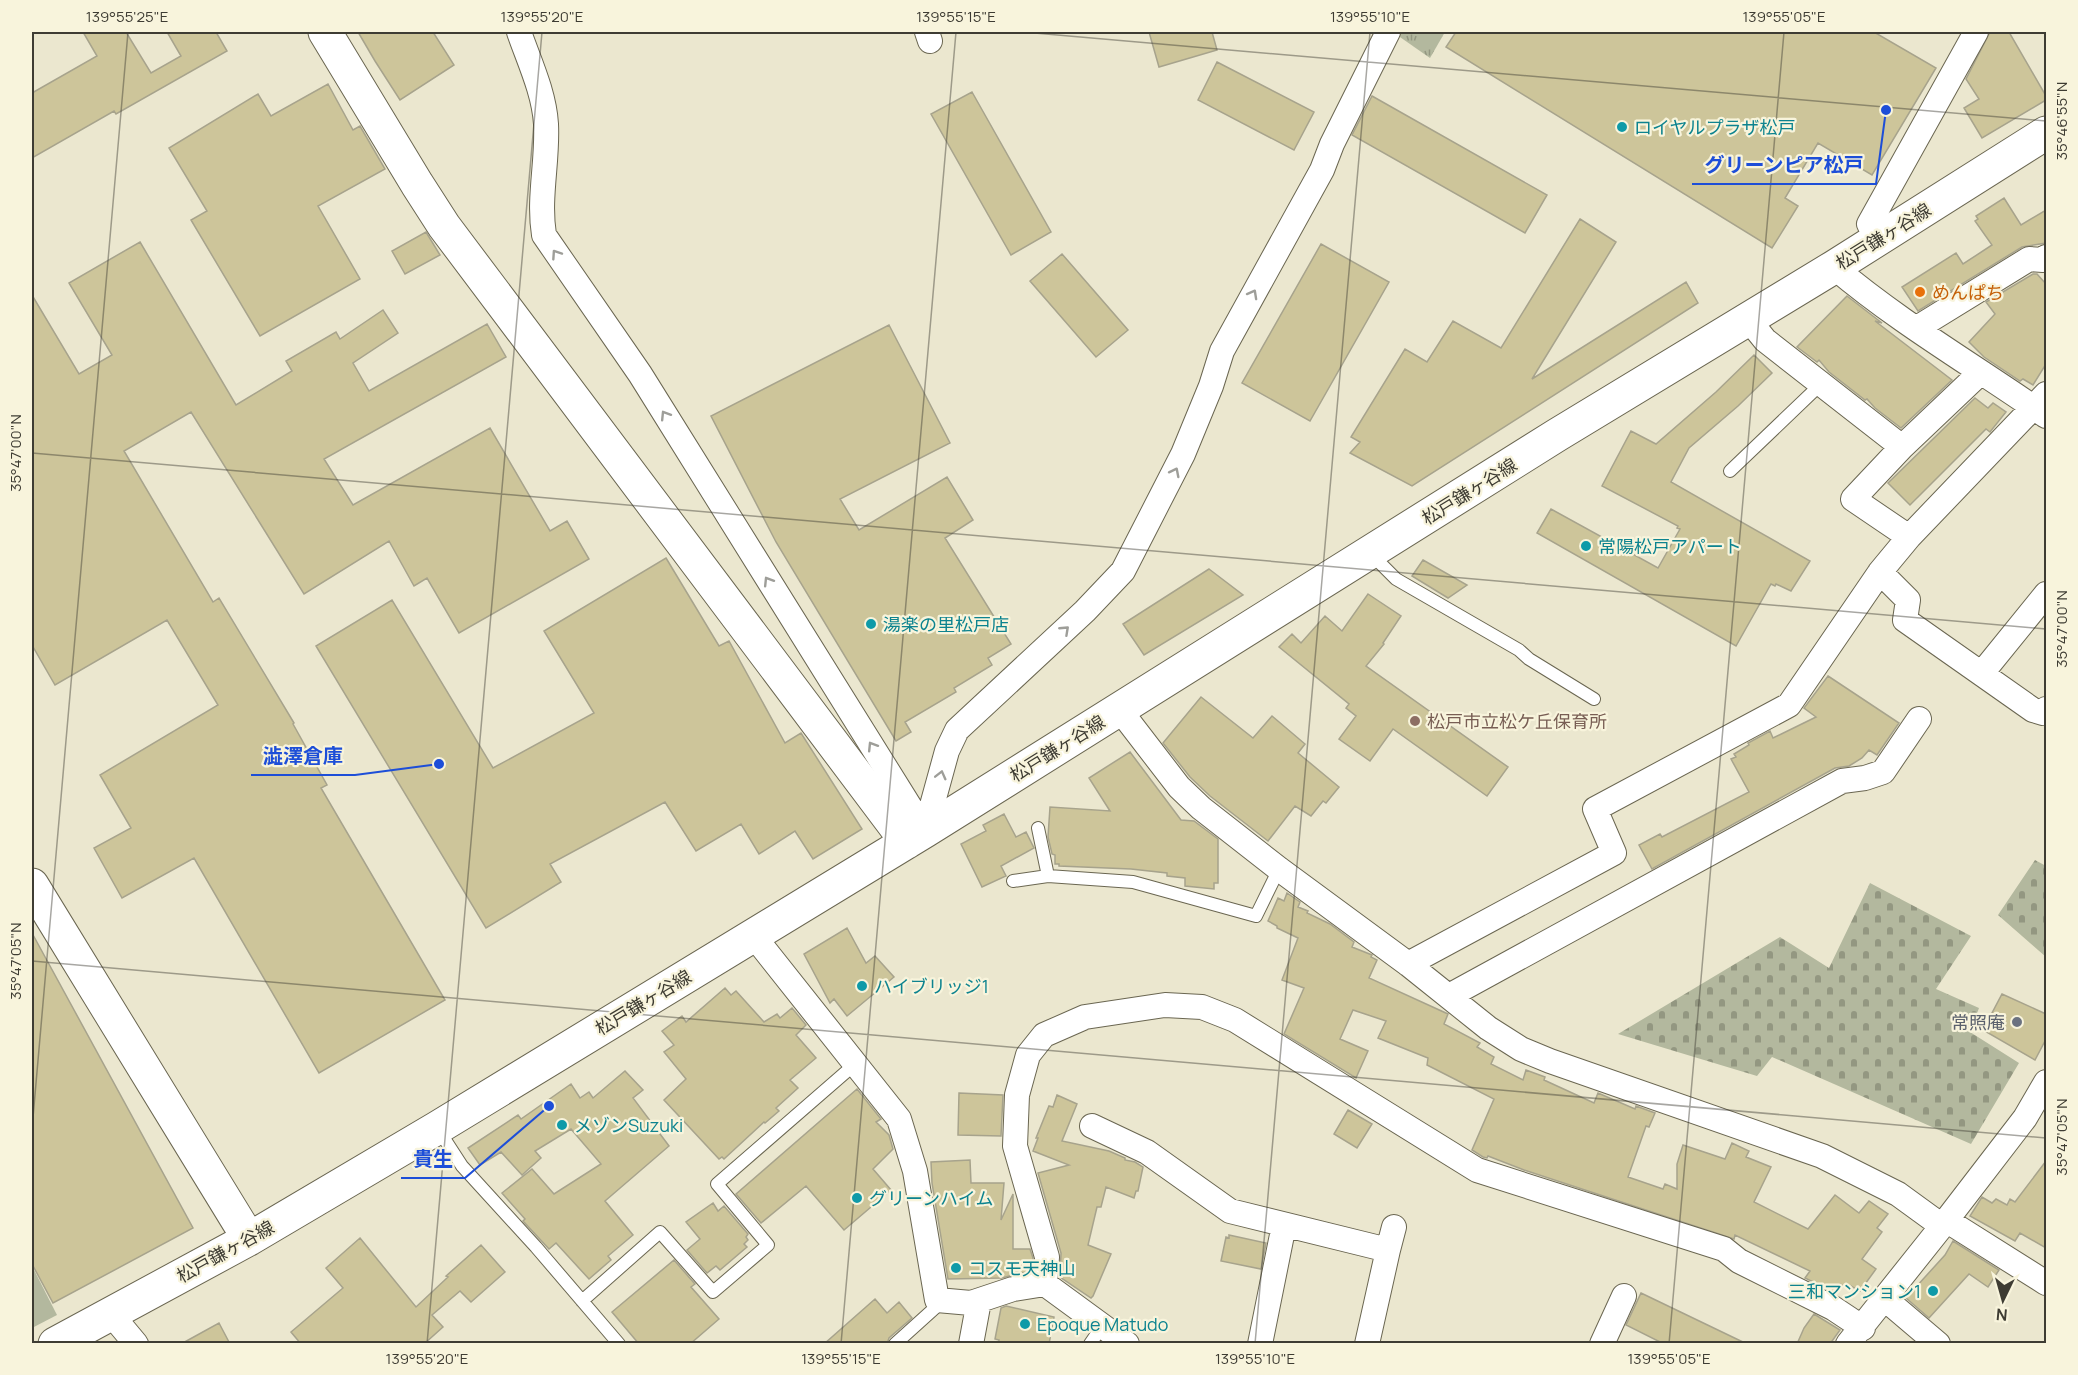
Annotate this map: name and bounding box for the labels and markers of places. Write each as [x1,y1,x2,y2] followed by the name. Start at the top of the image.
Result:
[1634,115,1795,139] place label: ロイヤルプラザ松戸
[1615,120,1629,134] marker: ロイヤルプラザ松戸
[1692,146,1876,184] callout: グリーンピア松戸
[1932,280,2004,304] place label: めんぱち
[1913,285,1927,299] marker: めんぱち
[1598,534,1742,558] place label: 常陽松戸アパート
[1579,539,1593,553] marker: 常陽松戸アパート
[883,612,1009,636] place label: 湯楽の里松戸店
[864,617,878,631] marker: 湯楽の里松戸店
[1427,709,1607,733] place label: 松戸市立松ケ丘保育所
[1408,714,1422,728] marker: 松戸市立松ケ丘保育所
[251,737,355,775] callout: 澁澤倉庫
[874,974,989,998] place label: ハイブリッジ1
[855,979,869,993] marker: ハイブリッジ1
[1951,1010,2005,1034] place label: 常照庵
[2010,1015,2024,1029] marker: 常照庵
[574,1113,683,1137] place label: メゾンSuzuki
[555,1118,569,1132] marker: メゾンSuzuki
[401,1140,465,1178] callout: 貴生
[869,1186,993,1210] place label: グリーンハイム
[850,1191,864,1205] marker: グリーンハイム
[968,1256,1076,1280] place label: コスモ天神山
[949,1261,963,1275] marker: コスモ天神山
[1788,1279,1921,1303] place label: 三和マンション1
[1926,1284,1940,1298] marker: 三和マンション1
[1037,1312,1168,1336] place label: Epoque Matudo
[1018,1317,1032,1331] marker: Epoque Matudo

